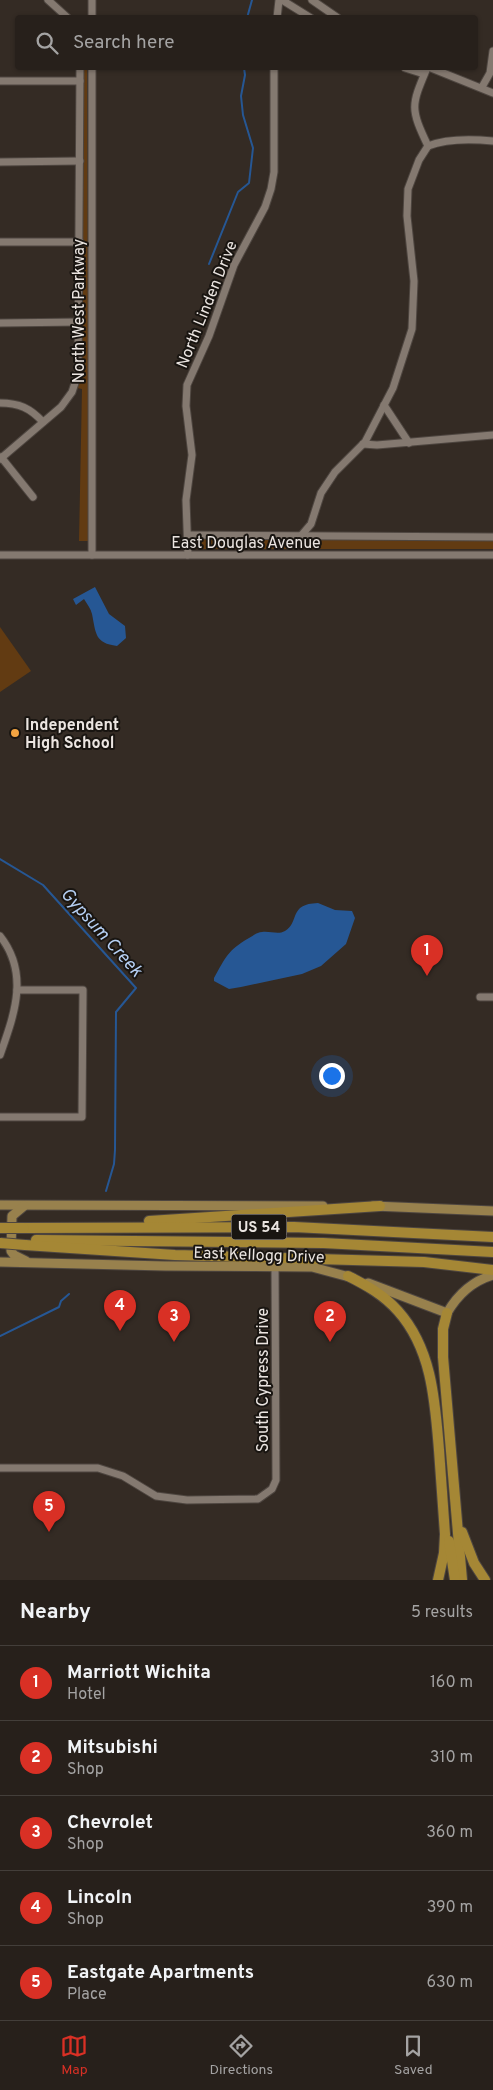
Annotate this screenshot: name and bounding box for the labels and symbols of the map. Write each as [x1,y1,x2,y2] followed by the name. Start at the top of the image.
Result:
[173,238,243,371] street label: North Linden Drive
[70,239,90,383] street label: North West Parkway
[171,534,321,554] street label: East Douglas Avenue
[25,716,119,754] place label: Independent High School
[9,727,21,739] marker: Independent High School
[55,884,148,983] water label: Gypsum Creek
[411,935,443,976] pin: 1
[319,1063,345,1089] your location
[232,1214,286,1240] road number: US 54
[193,1244,325,1268] street label: East Kellogg Drive
[104,1290,136,1331] pin: 4
[158,1301,190,1342] pin: 3
[314,1301,346,1342] pin: 2
[254,1308,274,1452] street label: South Cypress Drive
[33,1491,65,1532] pin: 5

